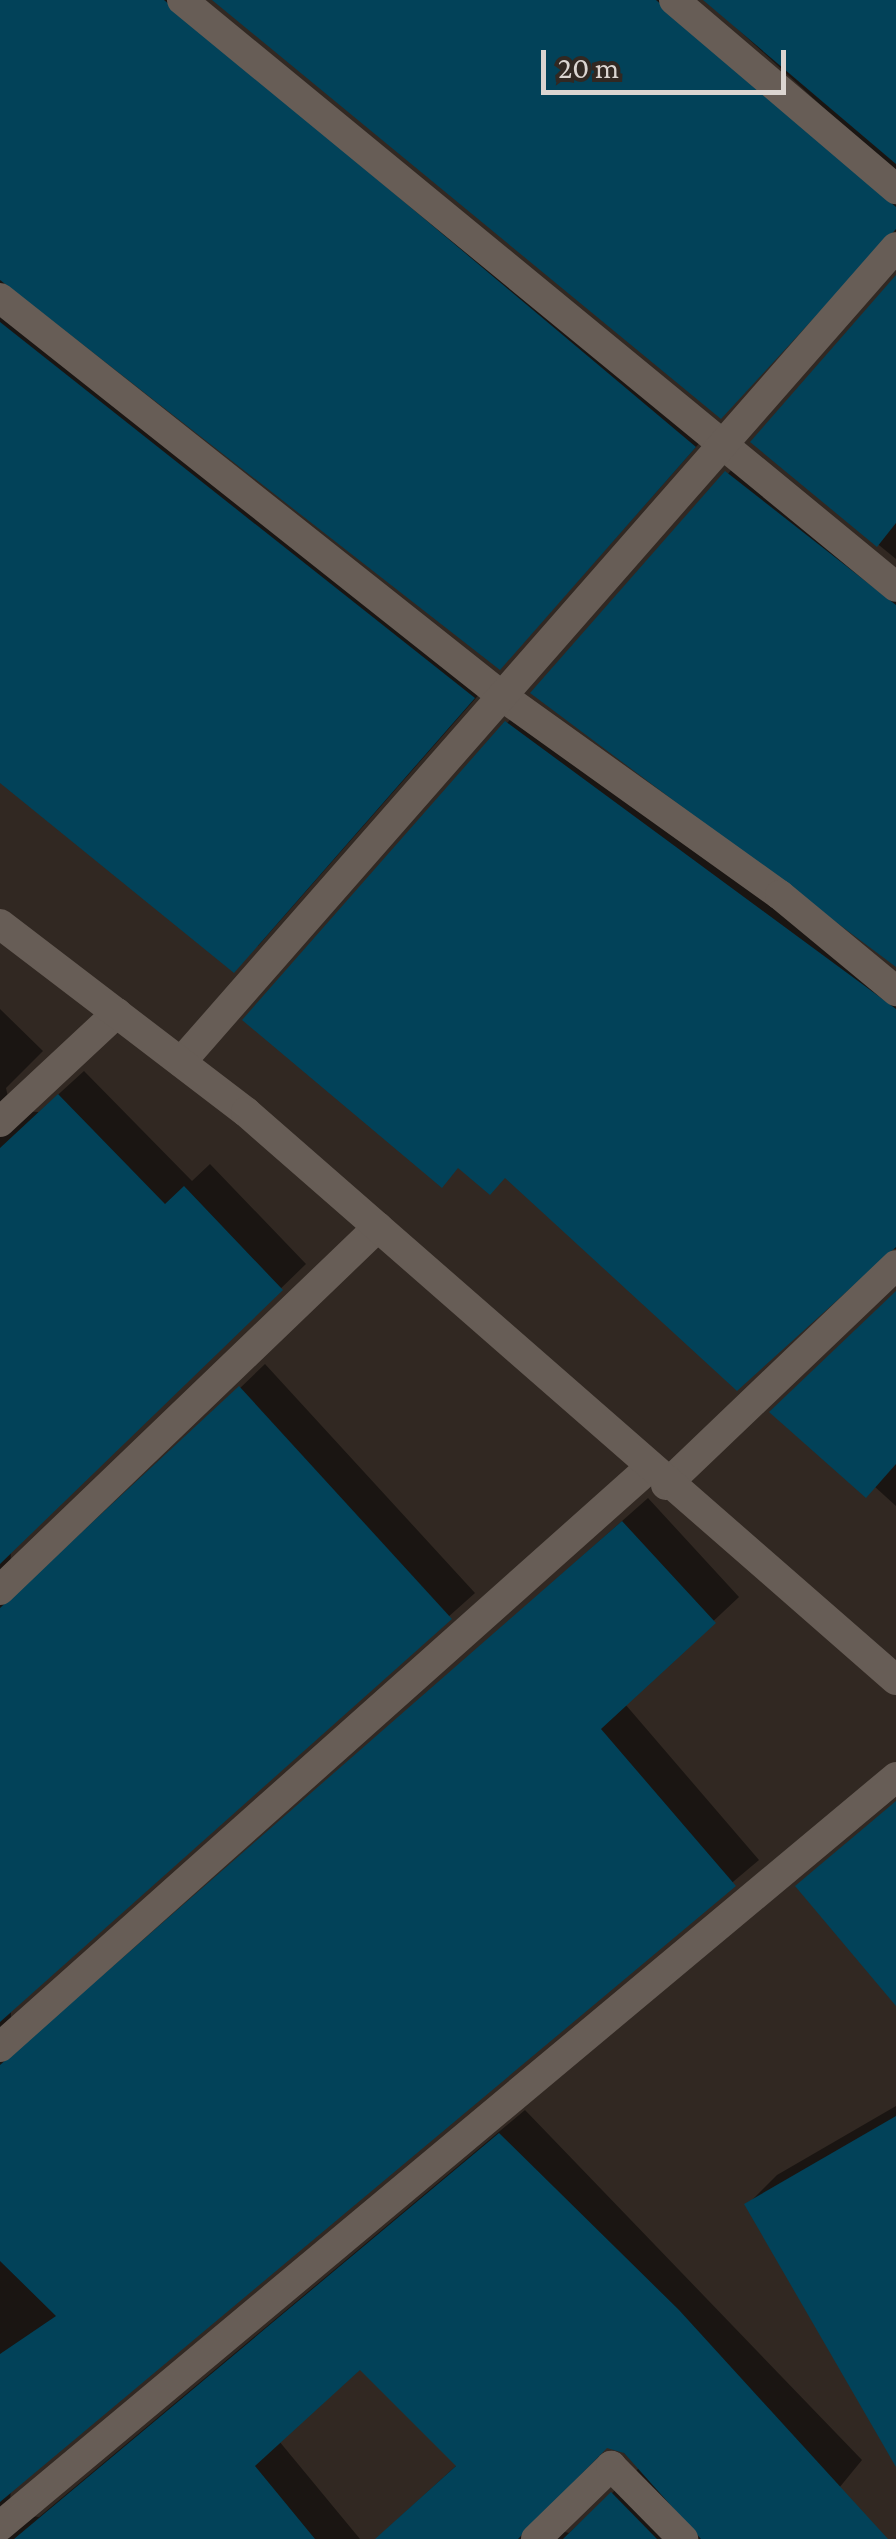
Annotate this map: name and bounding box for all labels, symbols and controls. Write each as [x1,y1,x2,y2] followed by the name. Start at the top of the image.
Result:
[546,30,791,92] scale bar
[558,51,619,84] text: 20 m

